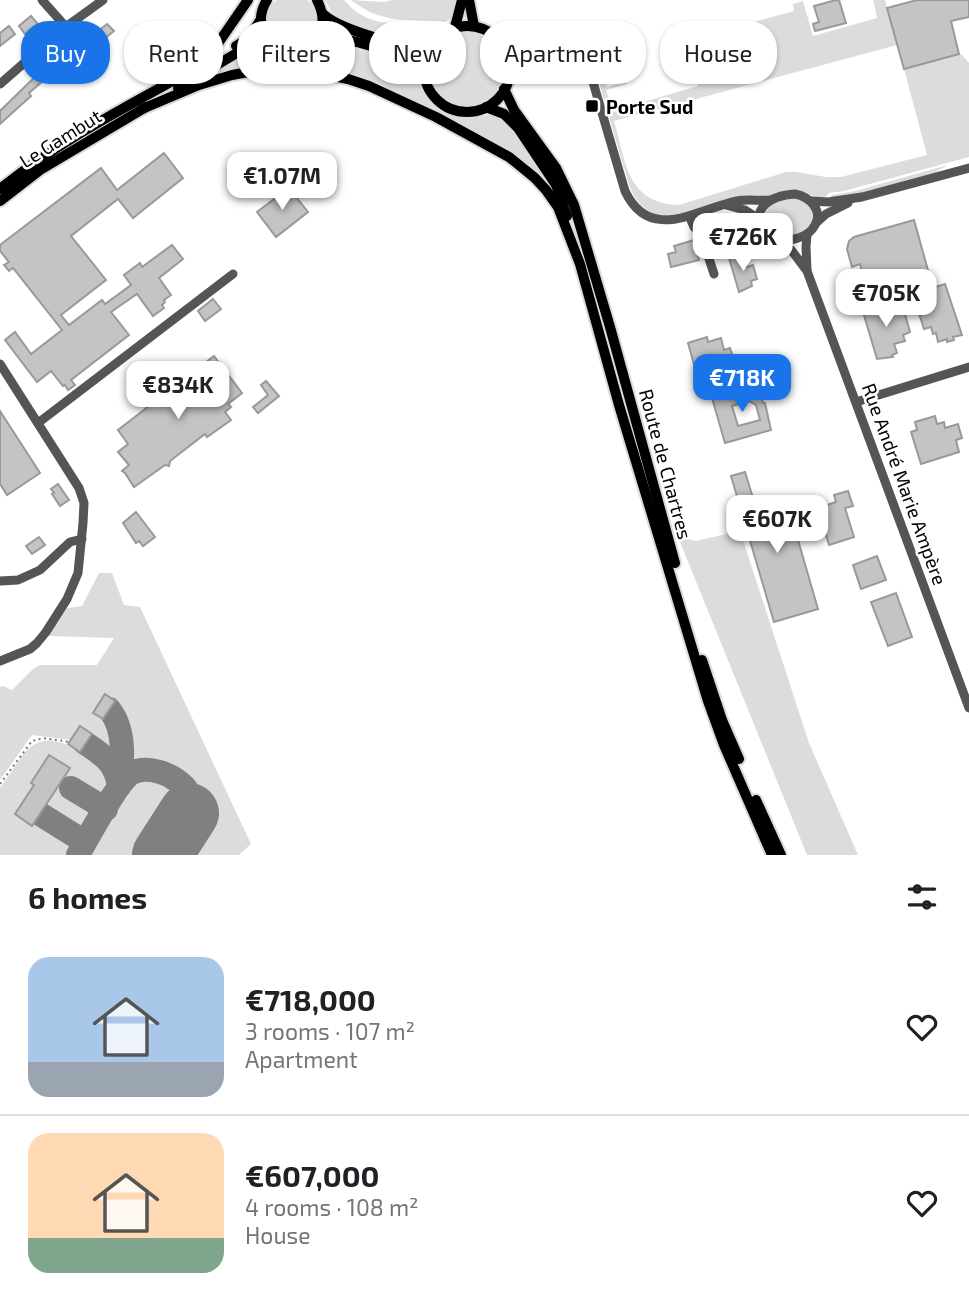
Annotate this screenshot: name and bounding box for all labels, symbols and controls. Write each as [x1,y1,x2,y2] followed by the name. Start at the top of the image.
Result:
[21,21,110,84] chip: Buy
[124,21,223,84] chip: Rent
[237,21,355,84] chip: Filters
[369,21,466,84] chip: New
[480,21,646,84] chip: Apartment
[660,21,777,84] chip: House
[606,95,693,118] place label: Porte Sud
[584,98,600,114] marker: Porte Sud
[15,104,105,172] street label: Le Gambut
[225,152,339,212] pin: €1.07M
[243,161,321,189] text: €1.07M
[694,214,792,273] pin: €726K
[709,222,777,250] text: €726K
[837,270,935,329] pin: €705K
[852,278,920,306] text: €705K
[693,354,791,414] pin: €718K
[129,362,227,421] pin: €834K
[709,363,775,391] text: €718K
[142,370,214,398] text: €834K
[858,380,952,588] street label: Rue André Marie Ampère
[635,386,697,542] street label: Route de Chartres
[728,496,826,555] pin: €607K
[742,504,812,532] text: €607K
[903,878,941,916] icon: filters
[28,879,147,915] text: 6 homes
[245,981,376,1017] text: €718,000
[84,985,168,1069] icon: home
[903,1008,941,1046] icon: heart
[245,1017,415,1045] text: 3 rooms · 107 m²
[245,1045,358,1073] text: Apartment
[245,1157,380,1193] text: €607,000
[84,1161,168,1245] icon: home
[903,1184,941,1222] icon: heart
[245,1193,419,1221] text: 4 rooms · 108 m²
[245,1221,311,1249] text: House

